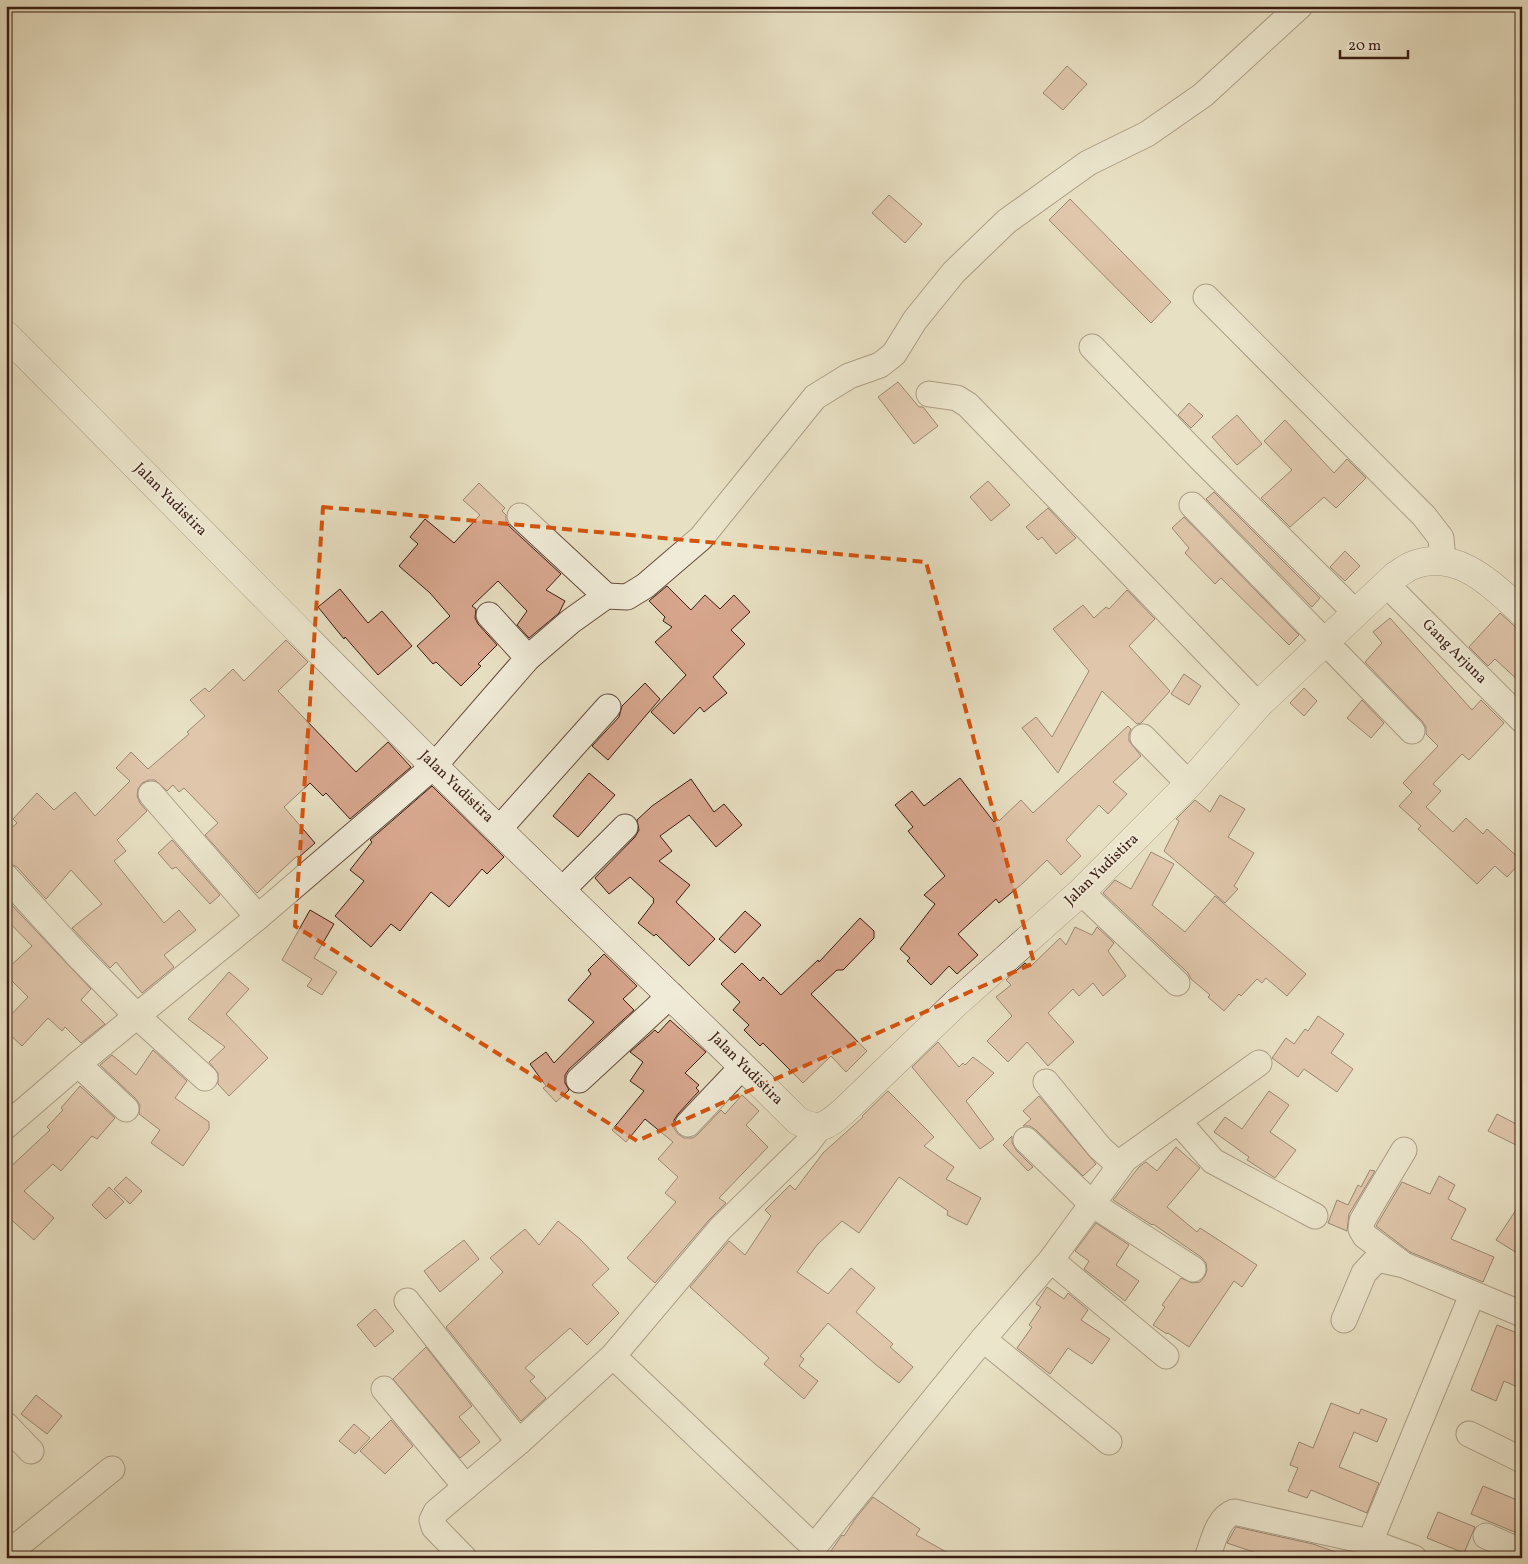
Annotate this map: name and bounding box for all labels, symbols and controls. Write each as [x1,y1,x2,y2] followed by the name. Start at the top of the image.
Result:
[1340,28,1408,60] scale bar
[1348,36,1381,57] text: 20 m
[129,459,211,541] street label: Jalan Yudistira
[1417,615,1491,689] street label: Gang Arjuna
[414,746,498,828] street label: Jalan Yudistira
[1060,829,1144,911] street label: Jalan Yudistira
[705,1028,787,1110] street label: Jalan Yudistira

